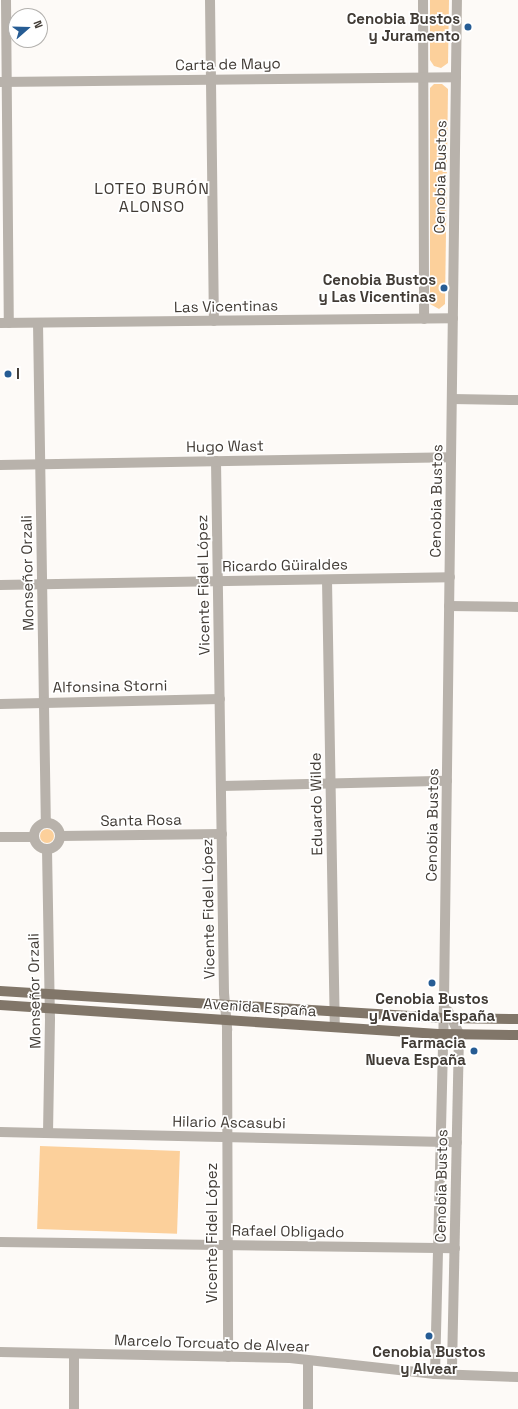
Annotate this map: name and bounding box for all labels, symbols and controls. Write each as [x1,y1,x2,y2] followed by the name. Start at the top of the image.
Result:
[8,8,48,48] north arrow
[347,9,460,44] place label: Cenobia Bustos y Juramento
[30,18,46,30] text: N
[463,22,473,32] marker: Cenobia Bustos y Juramento
[175,54,281,74] street label: Carta de Mayo
[430,120,450,234] street label: Cenobia Bustos
[94,179,210,217] district label: LOTEO BURÓN ALONSO
[318,270,436,305] place label: Cenobia Bustos y Las Vicentinas
[439,283,449,293] marker: Cenobia Bustos y Las Vicentinas
[174,296,278,316] street label: Las Vicentinas
[16,365,20,383] place label: I
[3,369,13,379] marker: I
[186,436,264,456] street label: Hugo Wast
[426,444,446,558] street label: Cenobia Bustos
[17,515,37,631] street label: Monseñor Orzali
[193,515,213,655] street label: Vicente Fidel López
[222,555,348,575] street label: Ricardo Güiraldes
[52,676,168,696] street label: Alfonsina Storni
[306,752,326,856] street label: Eduardo Wilde
[422,768,442,882] street label: Cenobia Bustos
[100,810,182,830] street label: Santa Rosa
[198,839,218,979] street label: Vicente Fidel López
[24,933,44,1049] street label: Monseñor Orzali
[427,978,437,988] marker: Cenobia Bustos y Avenida España
[369,989,495,1024] place label: Cenobia Bustos y Avenida España
[203,994,317,1020] street label: Avenida España
[365,1033,466,1068] place label: Farmacia Nueva España
[469,1046,479,1056] marker: Farmacia Nueva España
[172,1112,286,1132] street label: Hilario Ascasubi
[431,1129,451,1243] street label: Cenobia Bustos
[203,1163,221,1303] street label: Vicente Fidel López
[231,1221,345,1241] street label: Rafael Obligado
[114,1331,310,1355] street label: Marcelo Torcuato de Alvear
[424,1331,434,1341] marker: Cenobia Bustos y Alvear
[372,1342,486,1377] place label: Cenobia Bustos y Alvear

